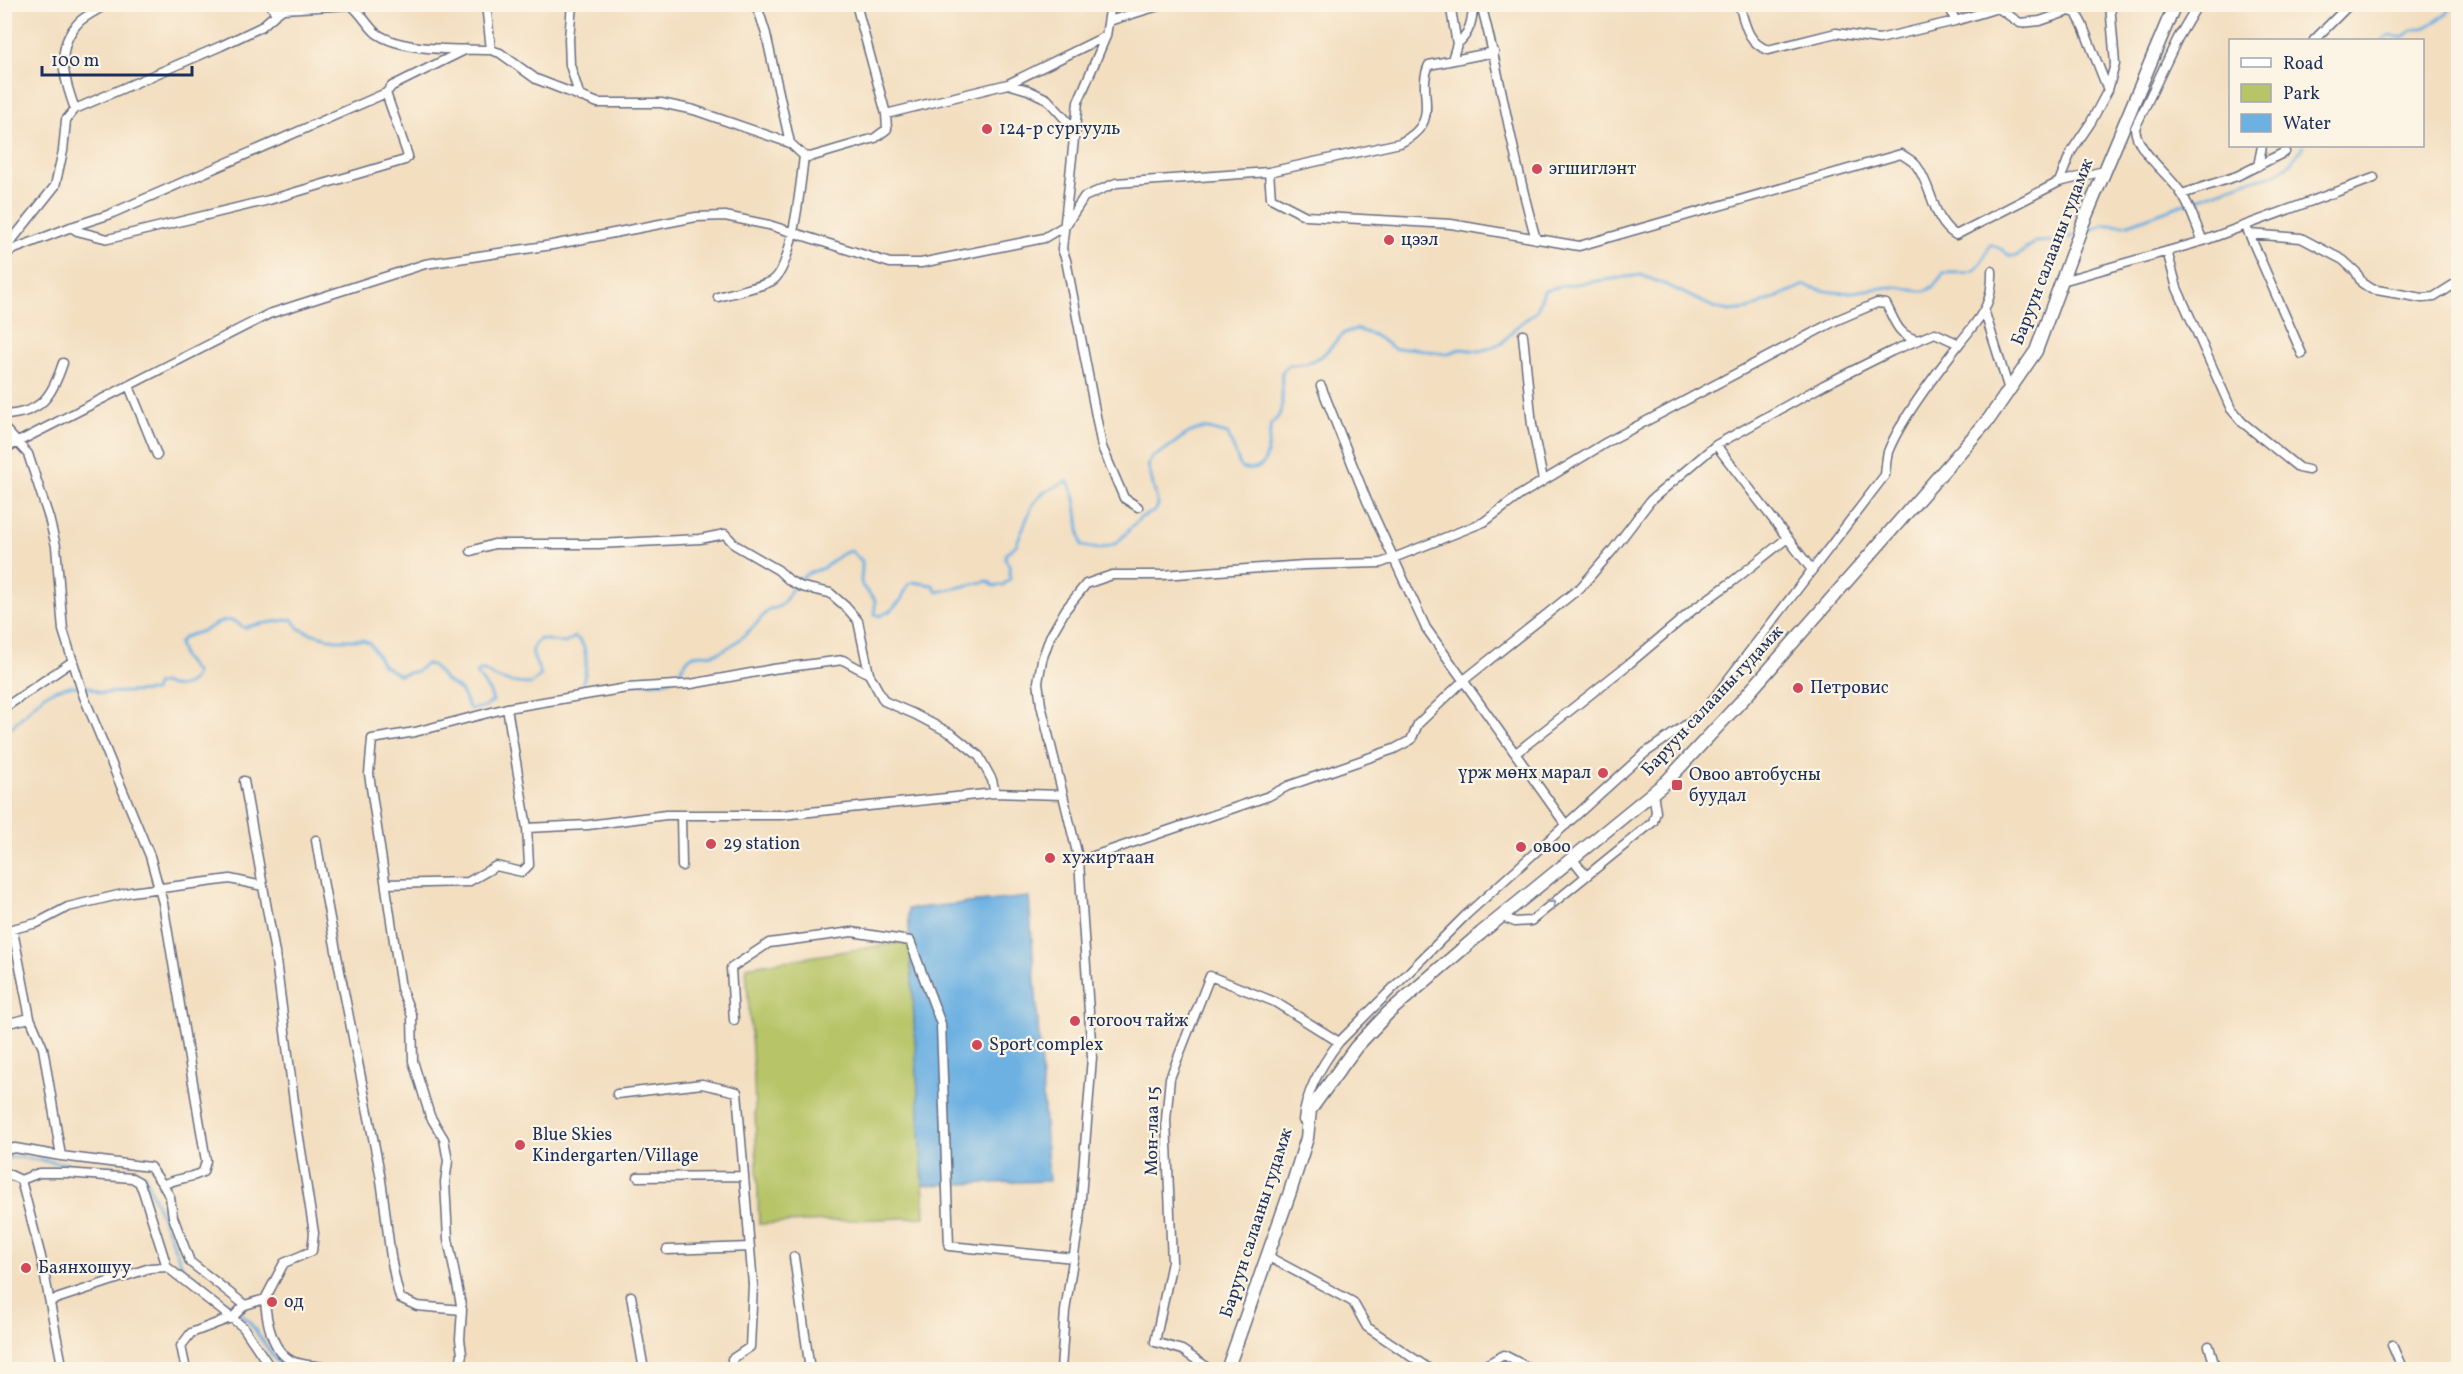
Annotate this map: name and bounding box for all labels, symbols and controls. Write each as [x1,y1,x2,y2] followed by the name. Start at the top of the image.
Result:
[42,39,192,77] scale bar
[2229,39,2424,147] legend
[51,49,100,74] text: 100 m
[2283,52,2324,77] text: Road
[2283,82,2320,107] text: Park
[2283,112,2331,137] text: Water
[999,117,1120,142] place label: 124-р сургууль
[980,122,994,136] marker: 124-р сургууль
[2006,155,2100,349] street label: Баруун салааны гудамж
[1549,157,1636,182] place label: эгшиглэнт
[1530,162,1544,176] marker: эгшиглэнт
[1401,228,1439,253] place label: цээл
[1382,233,1396,247] marker: цээл
[1636,620,1790,782] street label: Баруун салааны гудамж
[1810,676,1889,701] place label: Петровис
[1791,681,1805,695] marker: Петровис
[1458,761,1591,786] place label: үрж мөнх марал
[1689,763,1821,809] place label: Овоо автобусны буудал
[1596,766,1610,780] marker: үрж мөнх марал
[1670,778,1684,792] marker: Овоо автобусны буудал
[723,832,800,857] place label: 29 station
[1533,835,1571,860] place label: овоо
[704,837,718,851] marker: 29 station
[1514,840,1528,854] marker: овоо
[1062,846,1155,871] place label: хужиртаан
[1043,851,1057,865] marker: хужиртаан
[1545,901,1556,912] one-way arrow
[1087,1009,1189,1034] place label: тогооч тайж
[1068,1014,1082,1028] marker: тогооч тайж
[989,1033,1103,1058] place label: Sport complex
[970,1038,984,1052] marker: Sport complex
[1140,1086,1166,1176] street label: Мон-лаа 15
[532,1123,699,1169] place label: Blue Skies Kindergarten/Village
[1214,1125,1300,1321] street label: Баруун салааны гудамж
[513,1138,527,1152] marker: Blue Skies Kindergarten/Village
[38,1256,132,1281] place label: Баянхошуу
[19,1261,33,1275] marker: Баянхошуу
[284,1290,304,1315] place label: од
[265,1295,279,1309] marker: од

